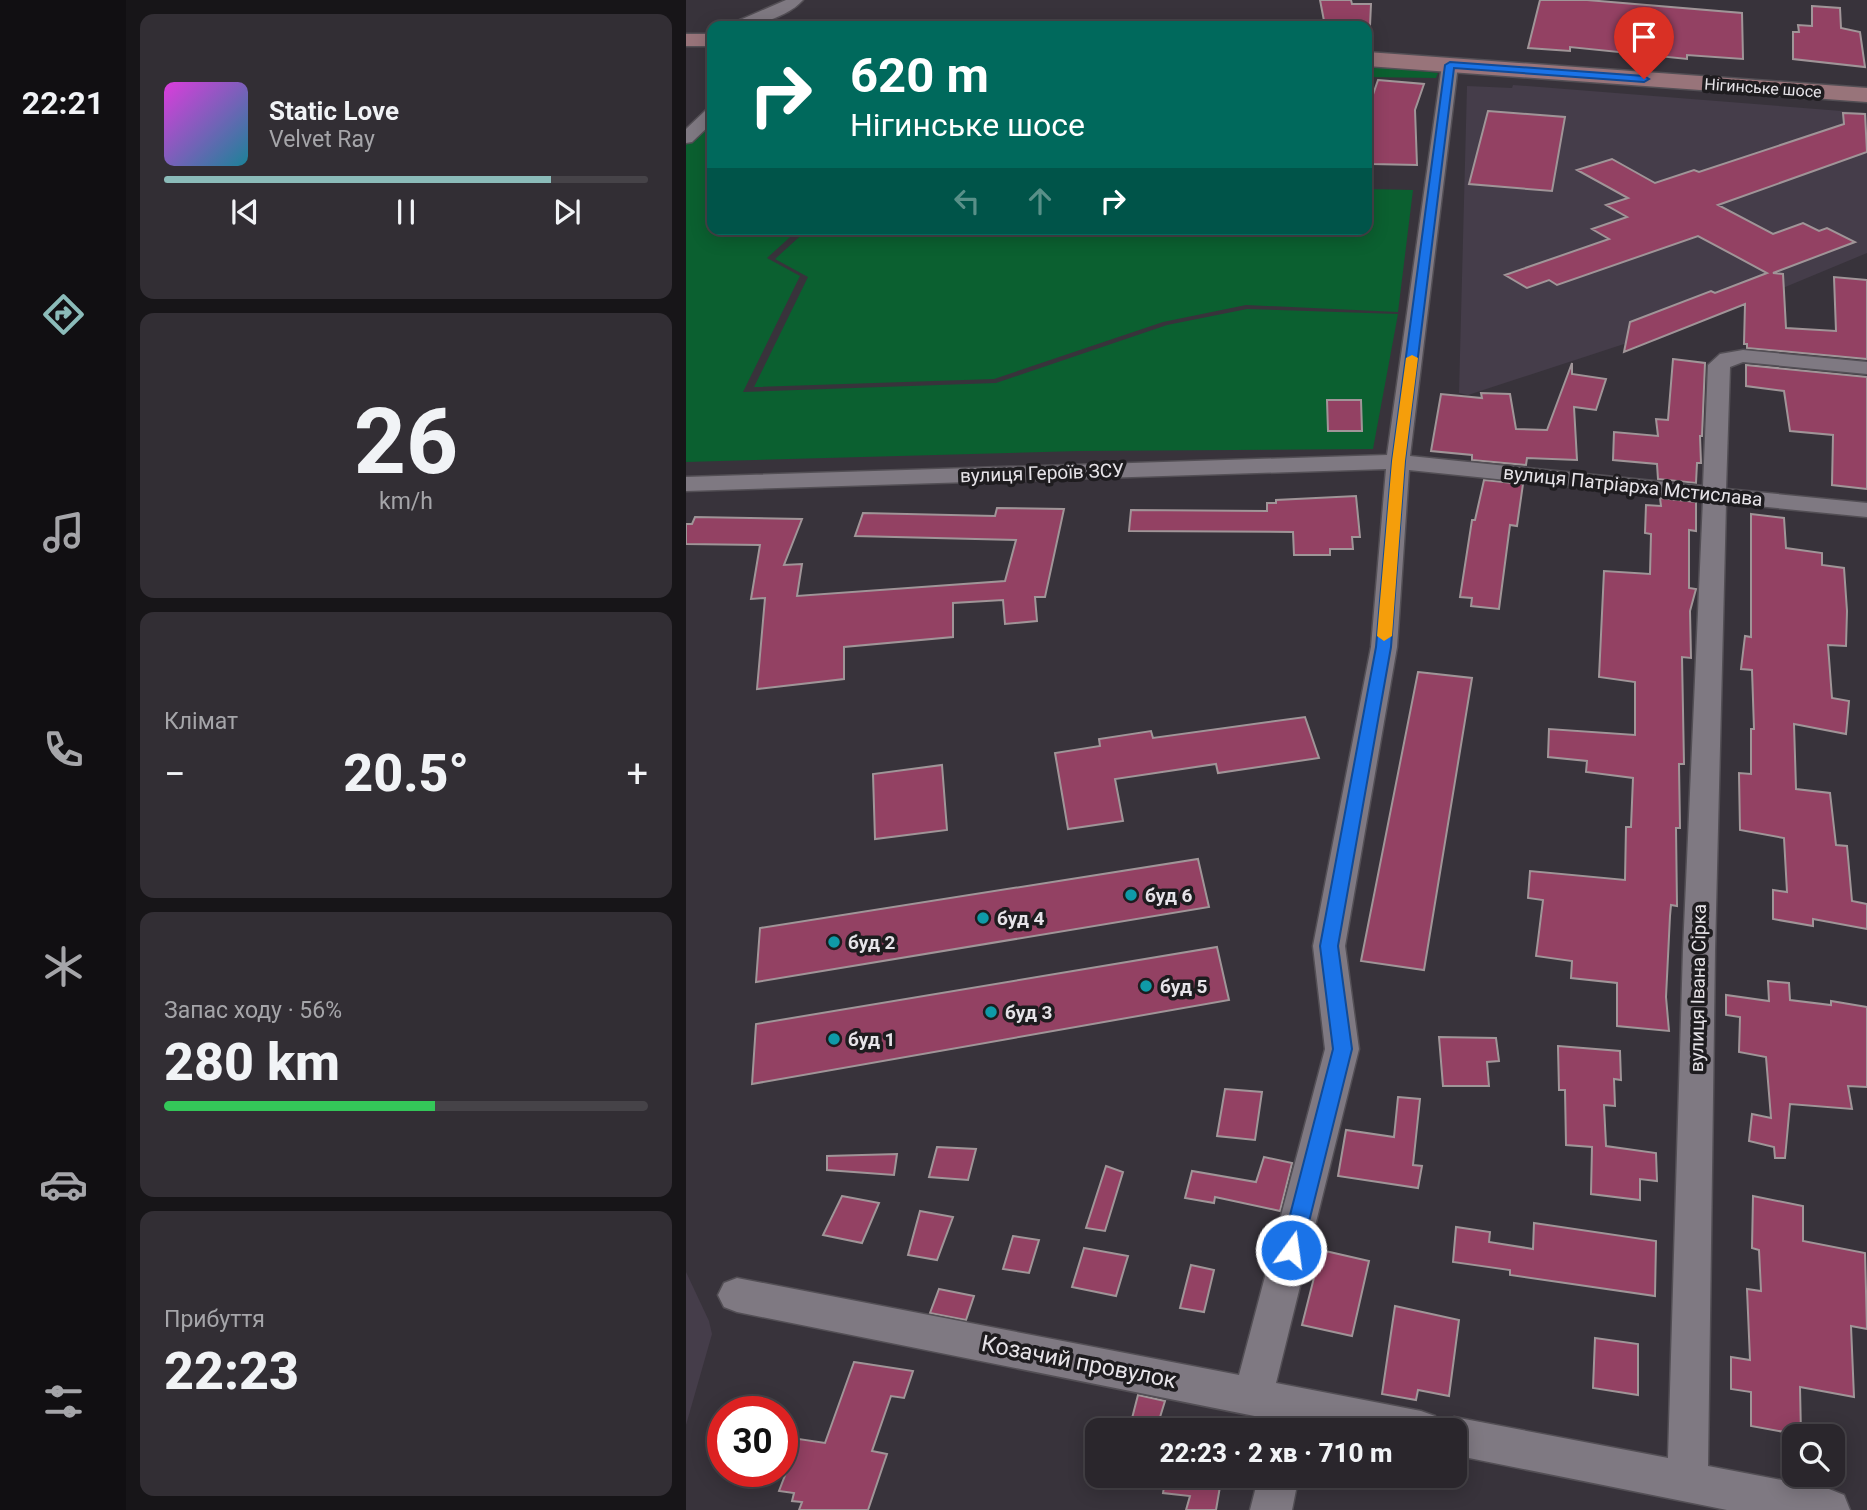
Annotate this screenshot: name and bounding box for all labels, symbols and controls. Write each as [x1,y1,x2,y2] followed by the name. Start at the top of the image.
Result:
[1614,7,1674,79] pin
[1625,18,1663,56] icon: arrive
[850,47,989,104] text: 620 m
[735,49,826,140] icon: right
[1704,74,1822,102] street label: Нігинське шосе
[22,84,104,122] text: 22:21
[269,96,399,126] text: Static Love
[850,106,1085,144] text: Нігинське шосе
[269,126,375,153] text: Velvet Ray
[948,182,986,220] icon: left
[1021,182,1059,220] icon: ahead
[1094,182,1132,220] icon: right
[226,193,264,231] icon: previous
[387,193,425,231] icon: pause
[548,193,586,231] icon: next
[39,290,88,339] icon: directions
[354,389,458,495] text: 26
[960,459,1124,487] street label: вулиця Героїв ЗСУ
[1502,461,1764,511] street label: вулиця Патріарха Мстислава
[379,488,433,515] text: km/h
[39,508,88,557] icon: music
[164,708,238,735] text: Клімат
[39,725,88,774] icon: phone
[343,743,469,804] text: 20.5°
[164,752,186,796] text: −
[626,752,648,796] text: +
[1145,884,1193,907] place label: буд 6
[1123,887,1139,903] marker: буд 6
[1685,904,1711,1072] street label: вулиця Івана Сірка
[997,907,1045,930] place label: буд 4
[975,910,991,926] marker: буд 4
[848,931,896,954] place label: буд 2
[826,934,842,950] marker: буд 2
[39,942,88,991] icon: climate
[1160,975,1208,998] place label: буд 5
[1138,978,1154,994] marker: буд 5
[164,997,342,1024] text: Запас ходу · 56%
[1005,1001,1053,1024] place label: буд 3
[983,1004,999,1020] marker: буд 3
[848,1028,896,1051] place label: буд 1
[826,1031,842,1047] marker: буд 1
[164,1032,340,1093] text: 280 km
[39,1160,88,1209] icon: car
[1254,1213,1328,1287] position arrow
[164,1306,265,1333] text: Прибуття
[979,1330,1179,1394] street label: Козачий провулок
[164,1341,299,1402] text: 22:23
[39,1377,88,1426] icon: filters
[707,1396,798,1487] speed limit sign: 30
[1782,1424,1845,1487] map controls
[1782,1424,1845,1487] button: search
[1160,1438,1392,1468] text: 22:23 · 2 хв · 710 m

